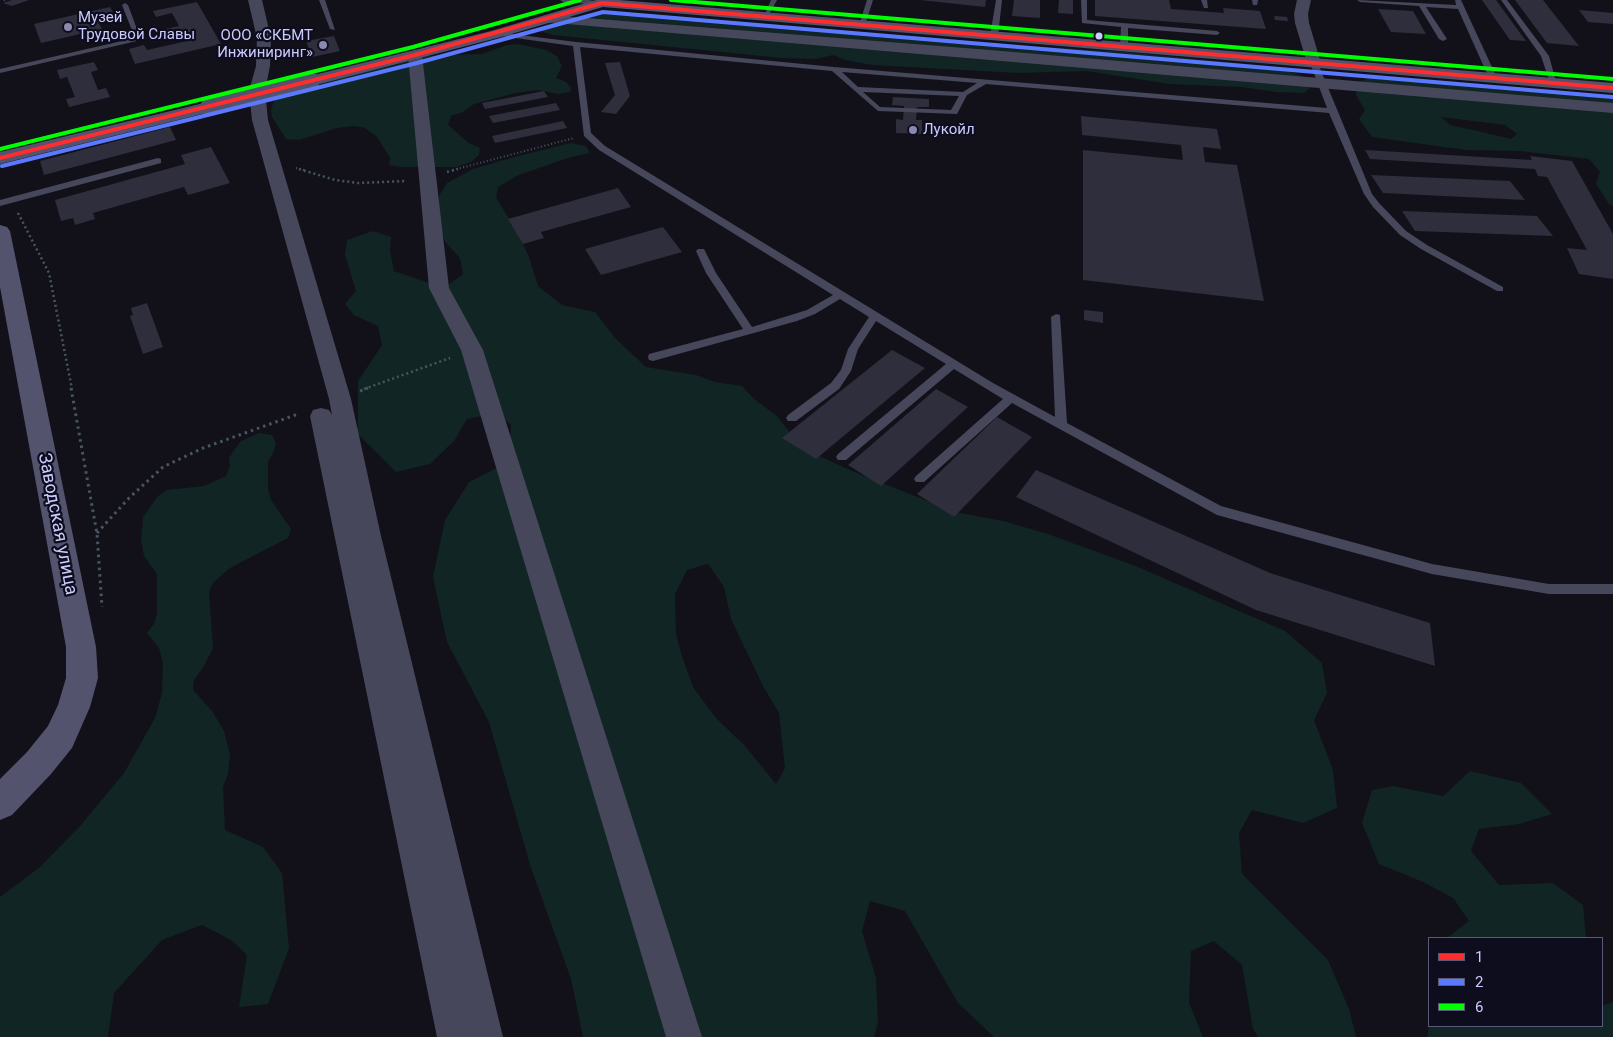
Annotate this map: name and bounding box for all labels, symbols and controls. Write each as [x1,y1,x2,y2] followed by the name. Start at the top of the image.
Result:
[78,9,195,44] place label: Музей Трудовой Славы
[62,21,74,33] marker: Музей Трудовой Славы
[217,27,313,62] place label: ООО «СКБМТ Инжиниринг»
[1094,31,1104,41] unlabelled marker
[317,39,329,51] marker: ООО «СКБМТ Инжиниринг»
[923,121,975,139] place label: Лукойл
[907,124,919,136] marker: Лукойл
[33,451,81,597] street label: Заводская улица
[1428,937,1603,1027] legend
[1475,948,1483,966] text: 1
[1475,973,1483,991] text: 2
[1475,998,1483,1016] text: 6

